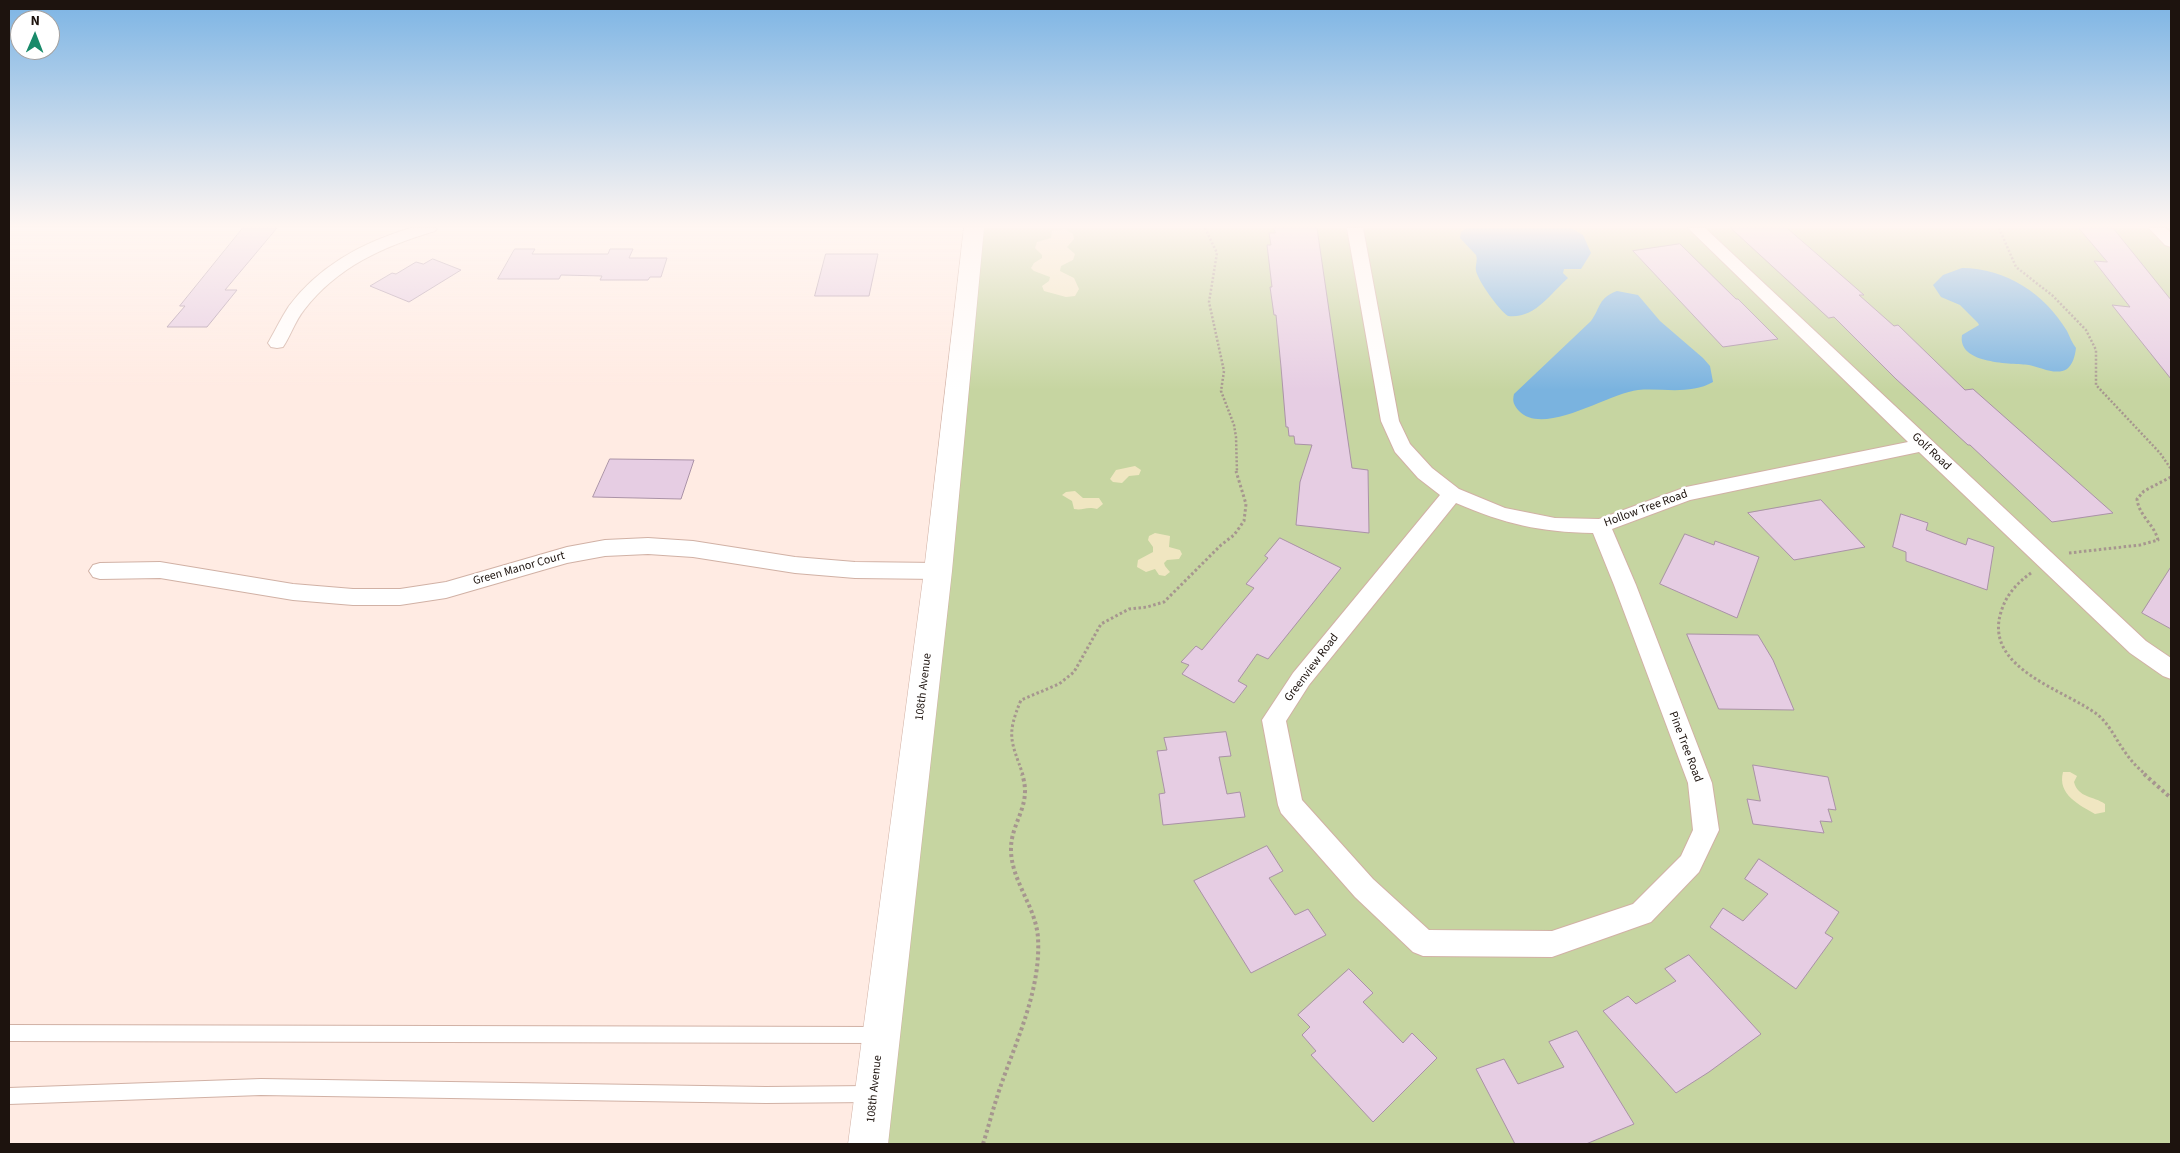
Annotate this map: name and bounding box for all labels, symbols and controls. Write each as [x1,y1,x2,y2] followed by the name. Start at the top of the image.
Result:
[10,10,60,60] north arrow
[30,11,40,31] text: N
[1908,430,1954,474] street label: Golf Road
[1602,487,1690,531] street label: Hollow Tree Road
[471,549,567,589] street label: Green Manor Court
[1282,631,1342,705] street label: Greenview Road
[913,652,935,722] street label: 108th Avenue
[1665,710,1705,784] street label: Pine Tree Road
[864,1055,886,1123] street label: 108th Avenue

